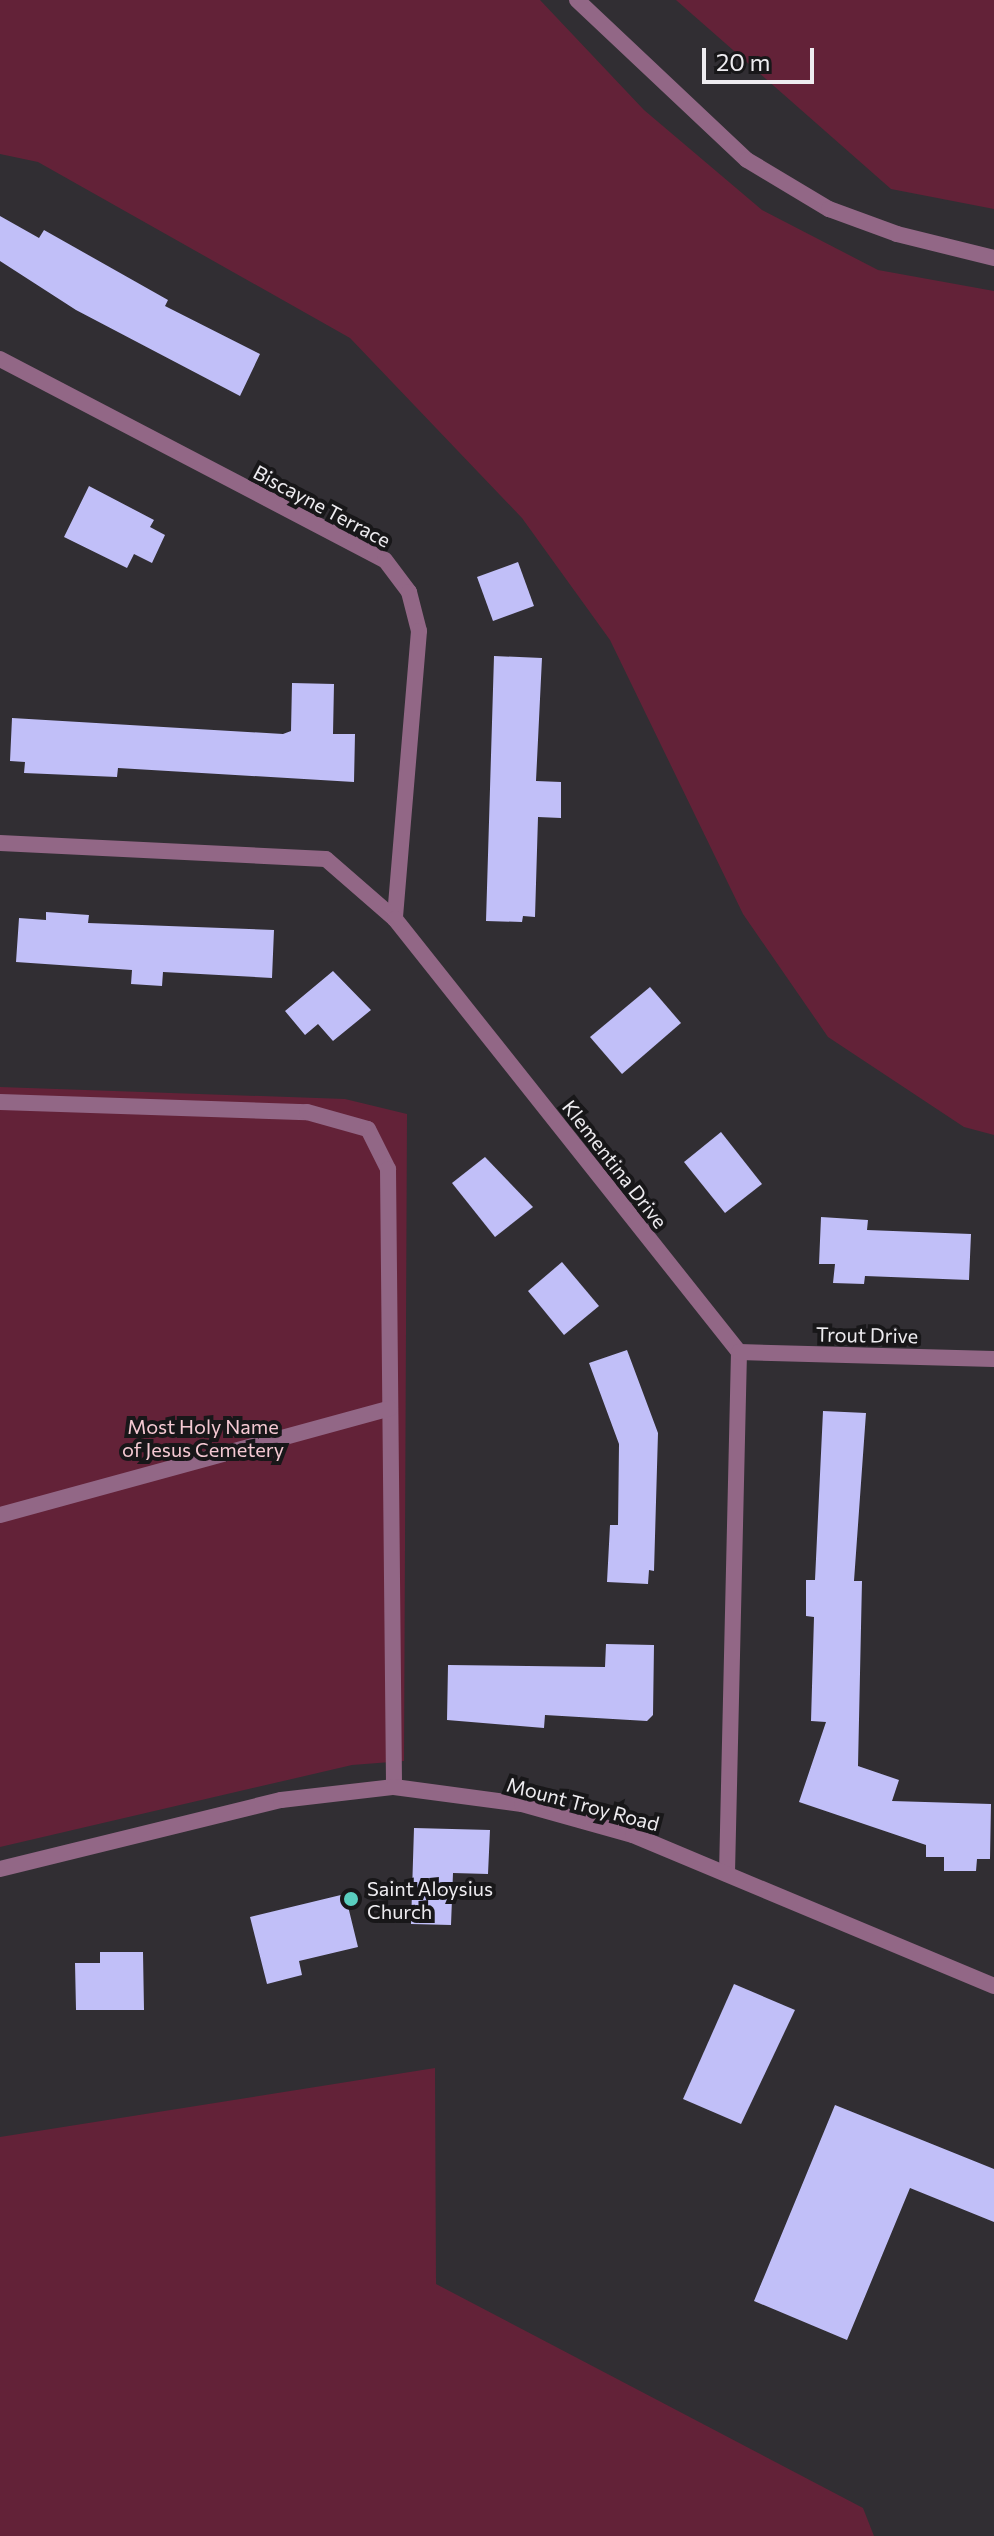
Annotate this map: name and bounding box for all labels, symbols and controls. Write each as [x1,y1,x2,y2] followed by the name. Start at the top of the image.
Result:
[706,32,818,82] scale bar
[716,47,770,76] text: 20 m
[249,460,395,552] street label: Biscayne Terrace
[558,1095,672,1233] street label: Klementina Drive
[816,1322,918,1348] street label: Trout Drive
[122,1414,284,1461] park label: Most Holy Name of Jesus Cemetery
[504,1772,662,1836] street label: Mount Troy Road
[367,1876,493,1923] place label: Saint Aloysius Church
[342,1890,360,1908] marker: Saint Aloysius Church

